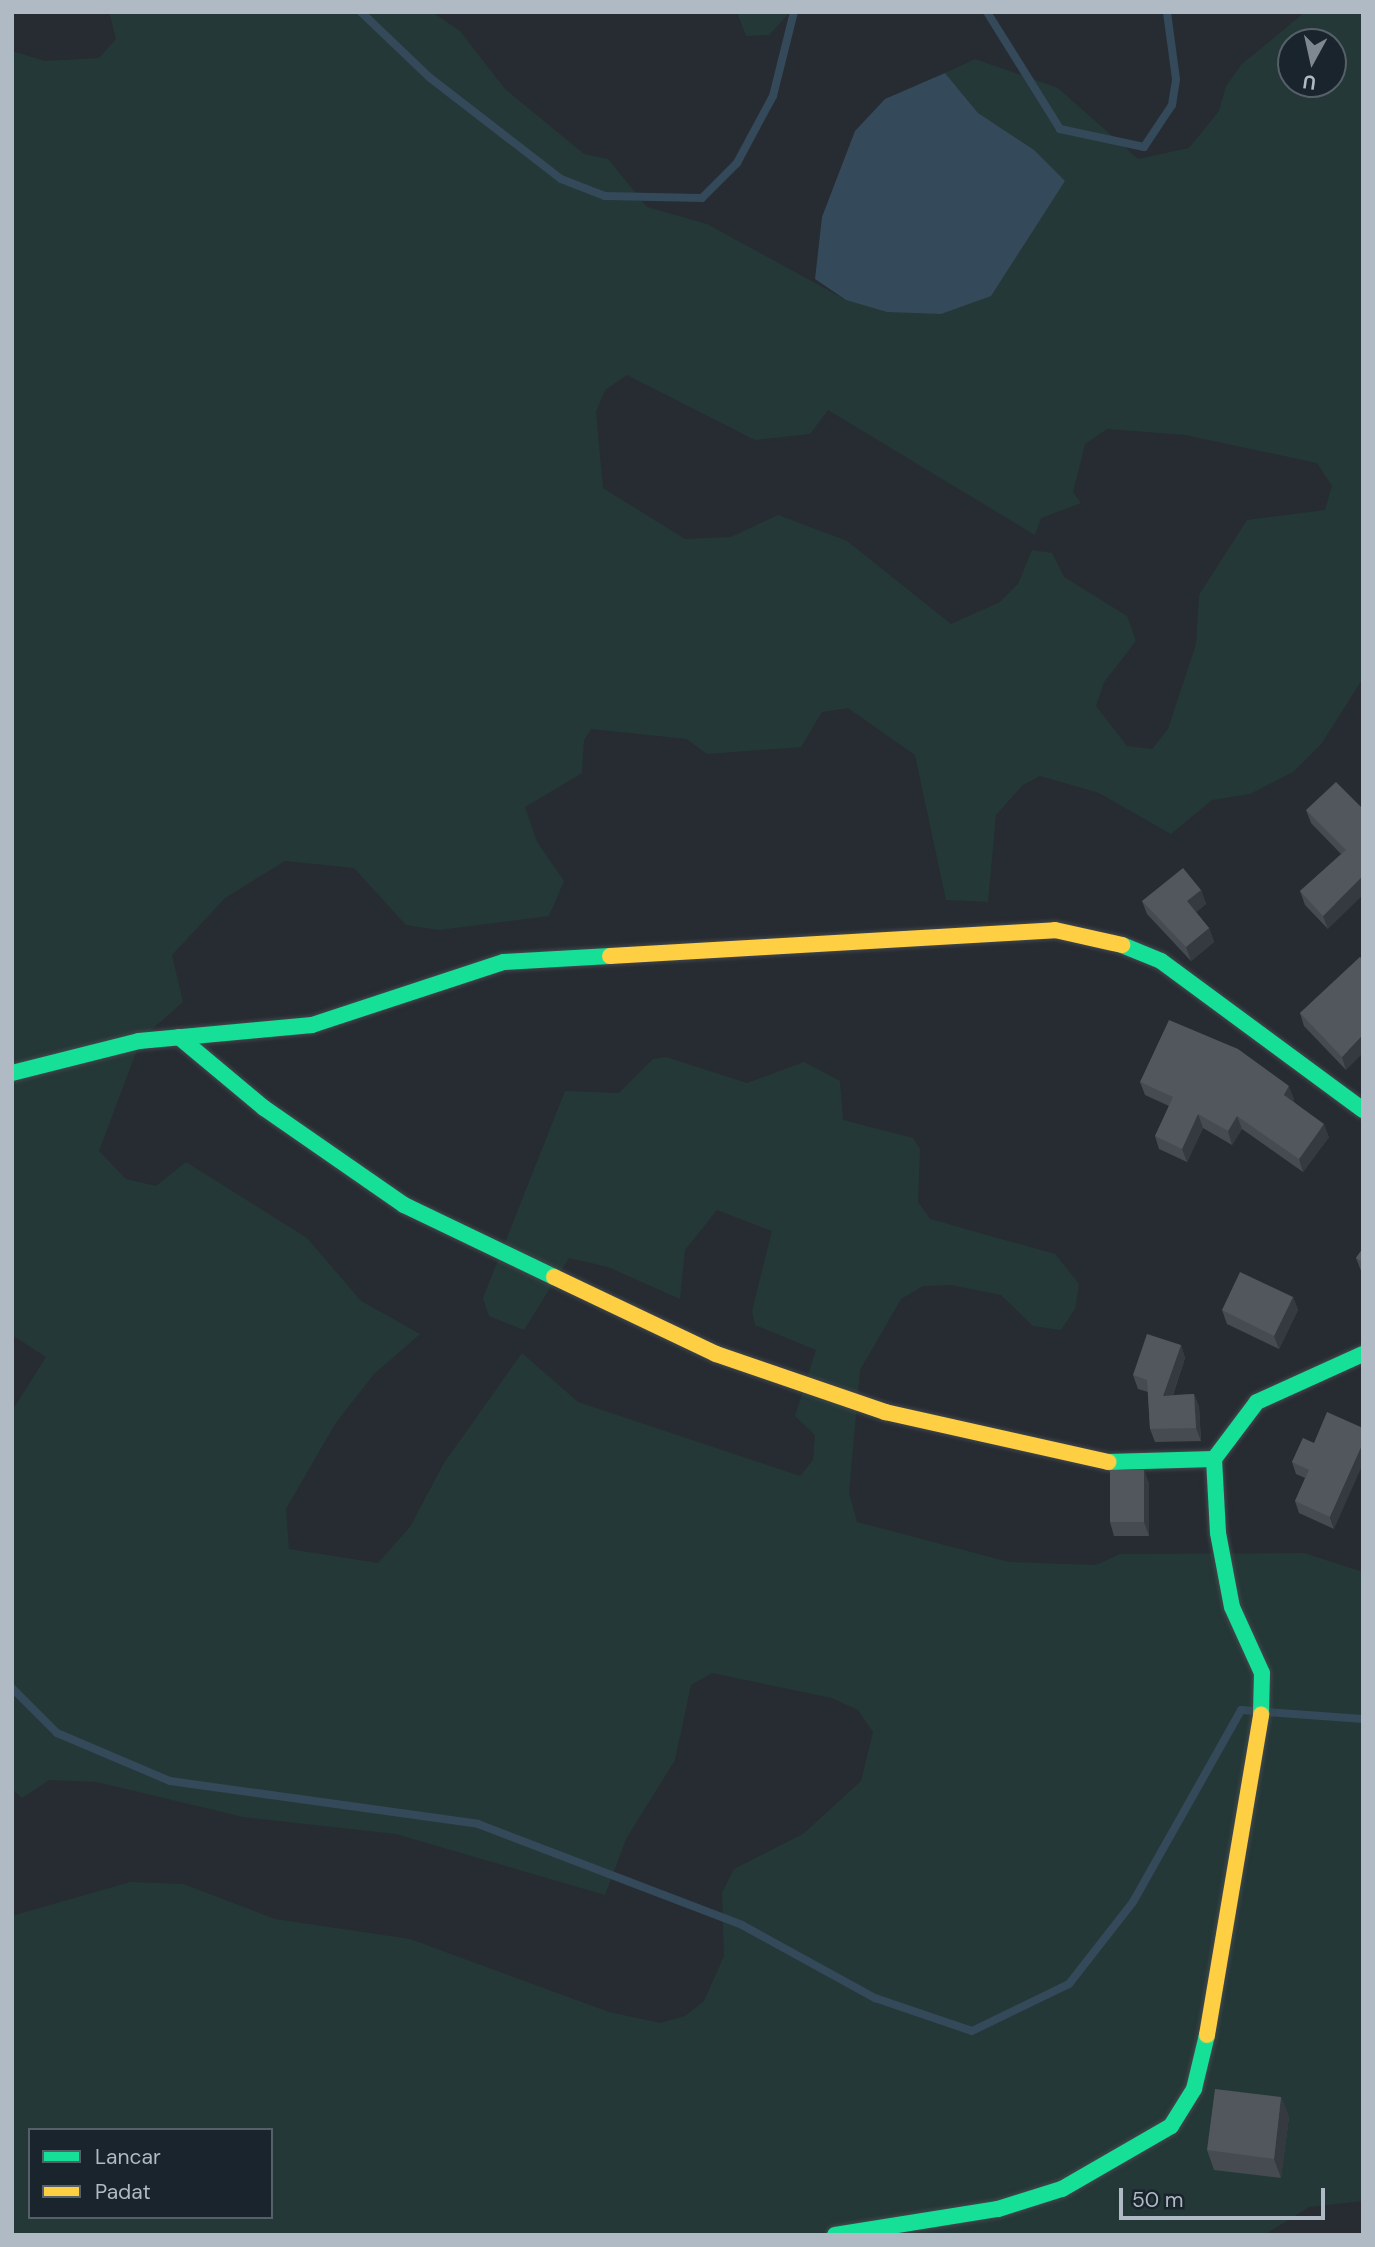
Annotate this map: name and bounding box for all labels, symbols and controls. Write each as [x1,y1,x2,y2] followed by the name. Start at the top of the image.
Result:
[1277,28,1347,98] north arrow
[1301,69,1317,96] text: U
[28,2128,273,2219] legend
[95,2143,161,2171] text: Lancar
[1123,2174,1330,2218] scale bar
[95,2178,151,2206] text: Padat
[1132,2186,1183,2214] text: 50 m

